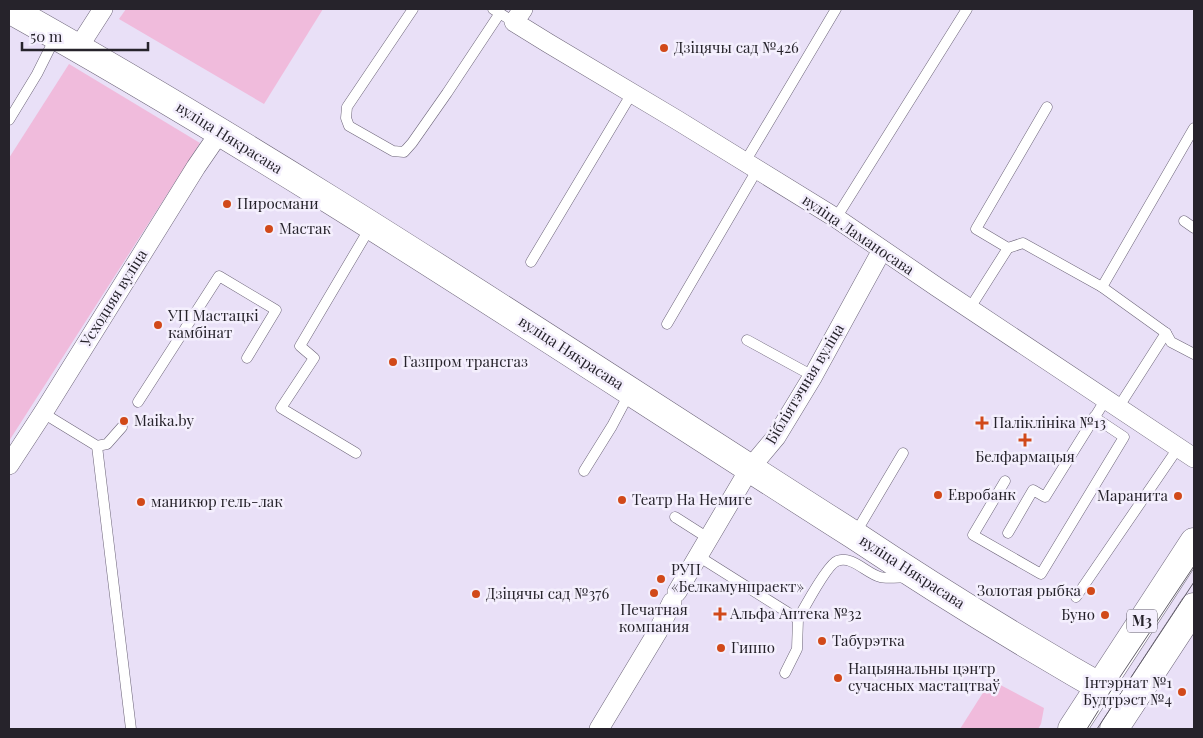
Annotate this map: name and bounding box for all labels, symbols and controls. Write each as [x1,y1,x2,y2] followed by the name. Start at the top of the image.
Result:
[22,20,149,52] scale bar
[30,26,63,46] text: 50 m
[674,37,799,57] place label: Дзіцячы сад №426
[658,42,670,54] marker: Дзіцячы сад №426
[173,96,287,178] street label: вуліца Някрасава
[799,189,919,279] street label: вуліца Ламаносава
[237,193,319,213] place label: Пиросмани
[221,198,233,210] marker: Пиросмани
[279,218,332,238] place label: Мастак
[263,223,275,235] marker: Мастак
[75,245,151,351] street label: Усходняя вуліца
[167,305,259,342] place label: УП Мастацкі камбінат
[515,311,629,394] street label: вуліца Някрасава
[152,319,164,331] marker: УП Мастацкі камбінат
[760,319,848,447] street label: Бібліятэчная вуліца
[403,351,528,371] place label: Газпром трансгаз
[387,356,399,368] marker: Газпром трансгаз
[134,410,195,430] place label: Maika.by
[993,412,1106,432] place label: Паліклініка №13
[118,415,130,427] marker: Maika.by
[975,416,989,430] marker: Паліклініка №13
[1019,434,1031,446] marker: Белфармацыя
[975,446,1075,466] place label: Белфармацыя
[948,484,1016,504] place label: Евробанк
[1097,485,1169,505] place label: Маранита
[632,489,752,509] place label: Театр На Немиге
[932,489,944,501] marker: Евробанк
[1172,490,1184,502] marker: Маранита
[151,491,283,511] place label: маникюр гель-лак
[616,494,628,506] marker: Театр На Немиге
[135,496,147,508] marker: маникюр гель-лак
[856,530,970,613] street label: вуліца Някрасава
[671,559,804,596] place label: РУП «Белкамунпраект»
[655,573,667,585] marker: РУП «Белкамунпраект»
[977,580,1082,600] place label: Золотая рыбка
[486,583,609,603] place label: Дзіцячы сад №376
[1085,585,1097,597] marker: Золотая рыбка
[648,587,660,599] marker: Печатная компания
[470,588,482,600] marker: Дзіцячы сад №376
[619,599,689,636] place label: Печатная компания
[729,603,862,623] place label: Альфа Аптека №32
[1061,604,1095,624] place label: Буно
[714,608,726,620] marker: Альфа Аптека №32
[1099,609,1111,621] marker: Буно
[1127,610,1157,632] road number: М3
[832,630,905,650] place label: Табурэтка
[816,635,828,647] marker: Табурэтка
[731,637,775,657] place label: Гиппо
[715,642,727,654] marker: Гиппо
[848,658,1000,695] place label: Нацыянальны цэнтр сучасных мастацтваў
[832,672,844,684] marker: Нацыянальны цэнтр сучасных мастацтваў
[1083,672,1172,709] place label: Інтэрнат №1 Будтрэст №4
[1176,686,1188,698] marker: Інтэрнат №1 Будтрэст №4

